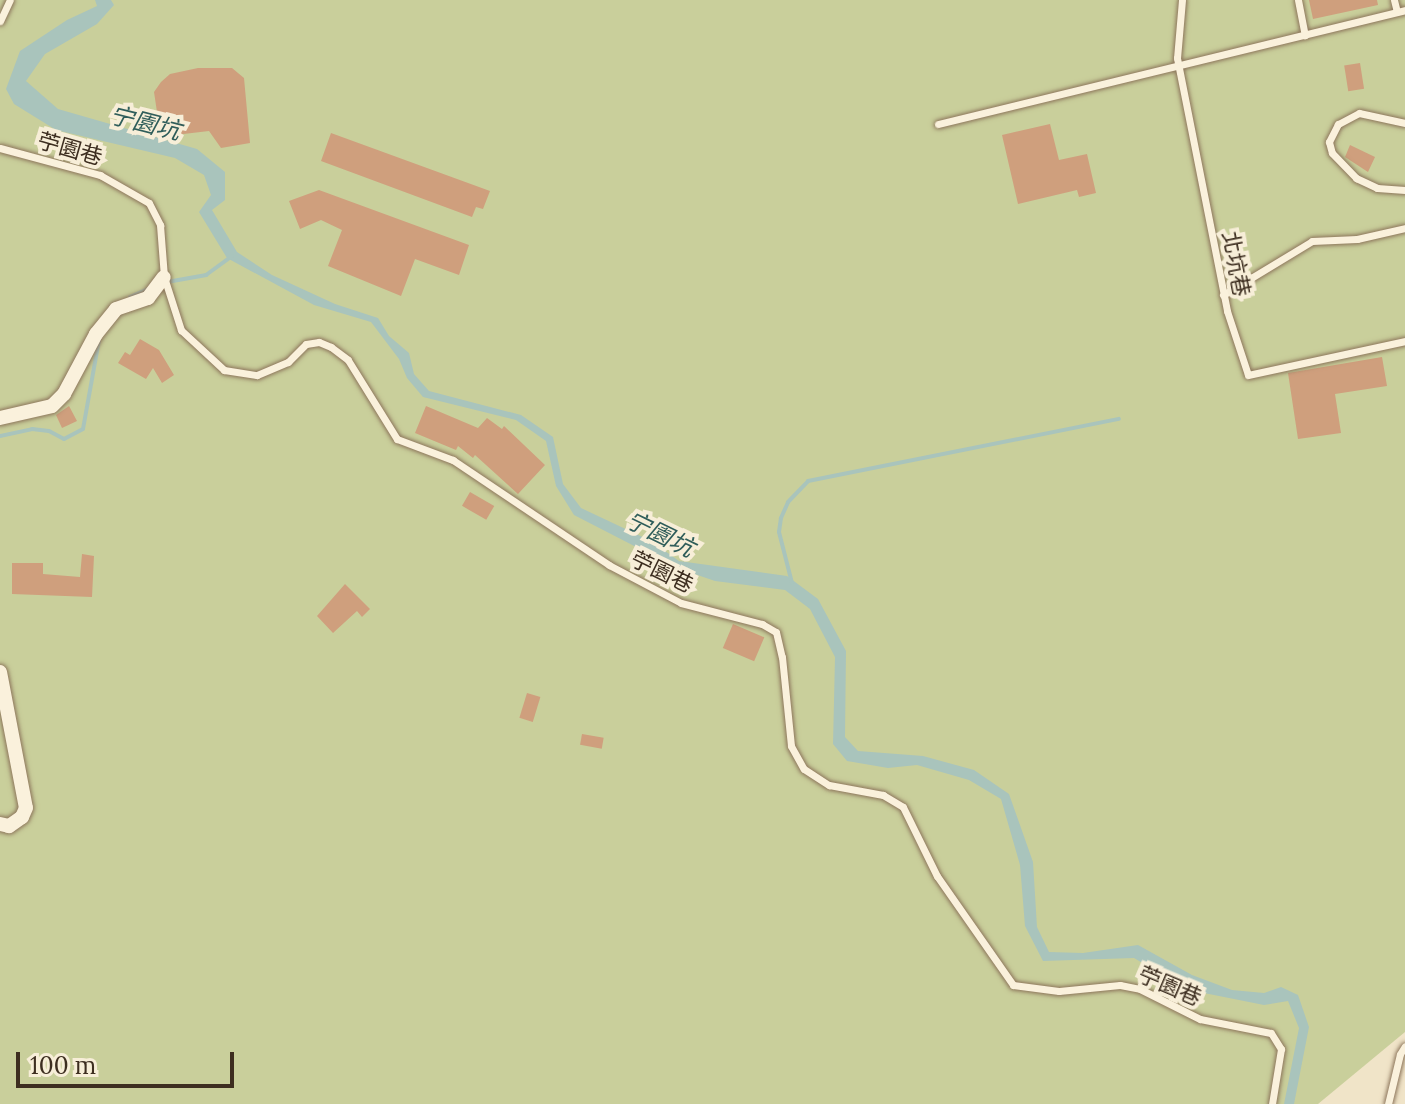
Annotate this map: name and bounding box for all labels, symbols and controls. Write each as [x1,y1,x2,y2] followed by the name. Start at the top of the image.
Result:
[107,100,183,146] water label: 宁園坑
[35,127,105,171] street label: 苧園巷
[1217,229,1255,299] street label: 北坑巷
[621,505,699,563] water label: 宁園坑
[627,546,697,598] street label: 苧園巷
[1134,961,1206,1011] street label: 苧園巷
[20,1036,238,1086] scale bar
[30,1050,96,1081] text: 100 m

